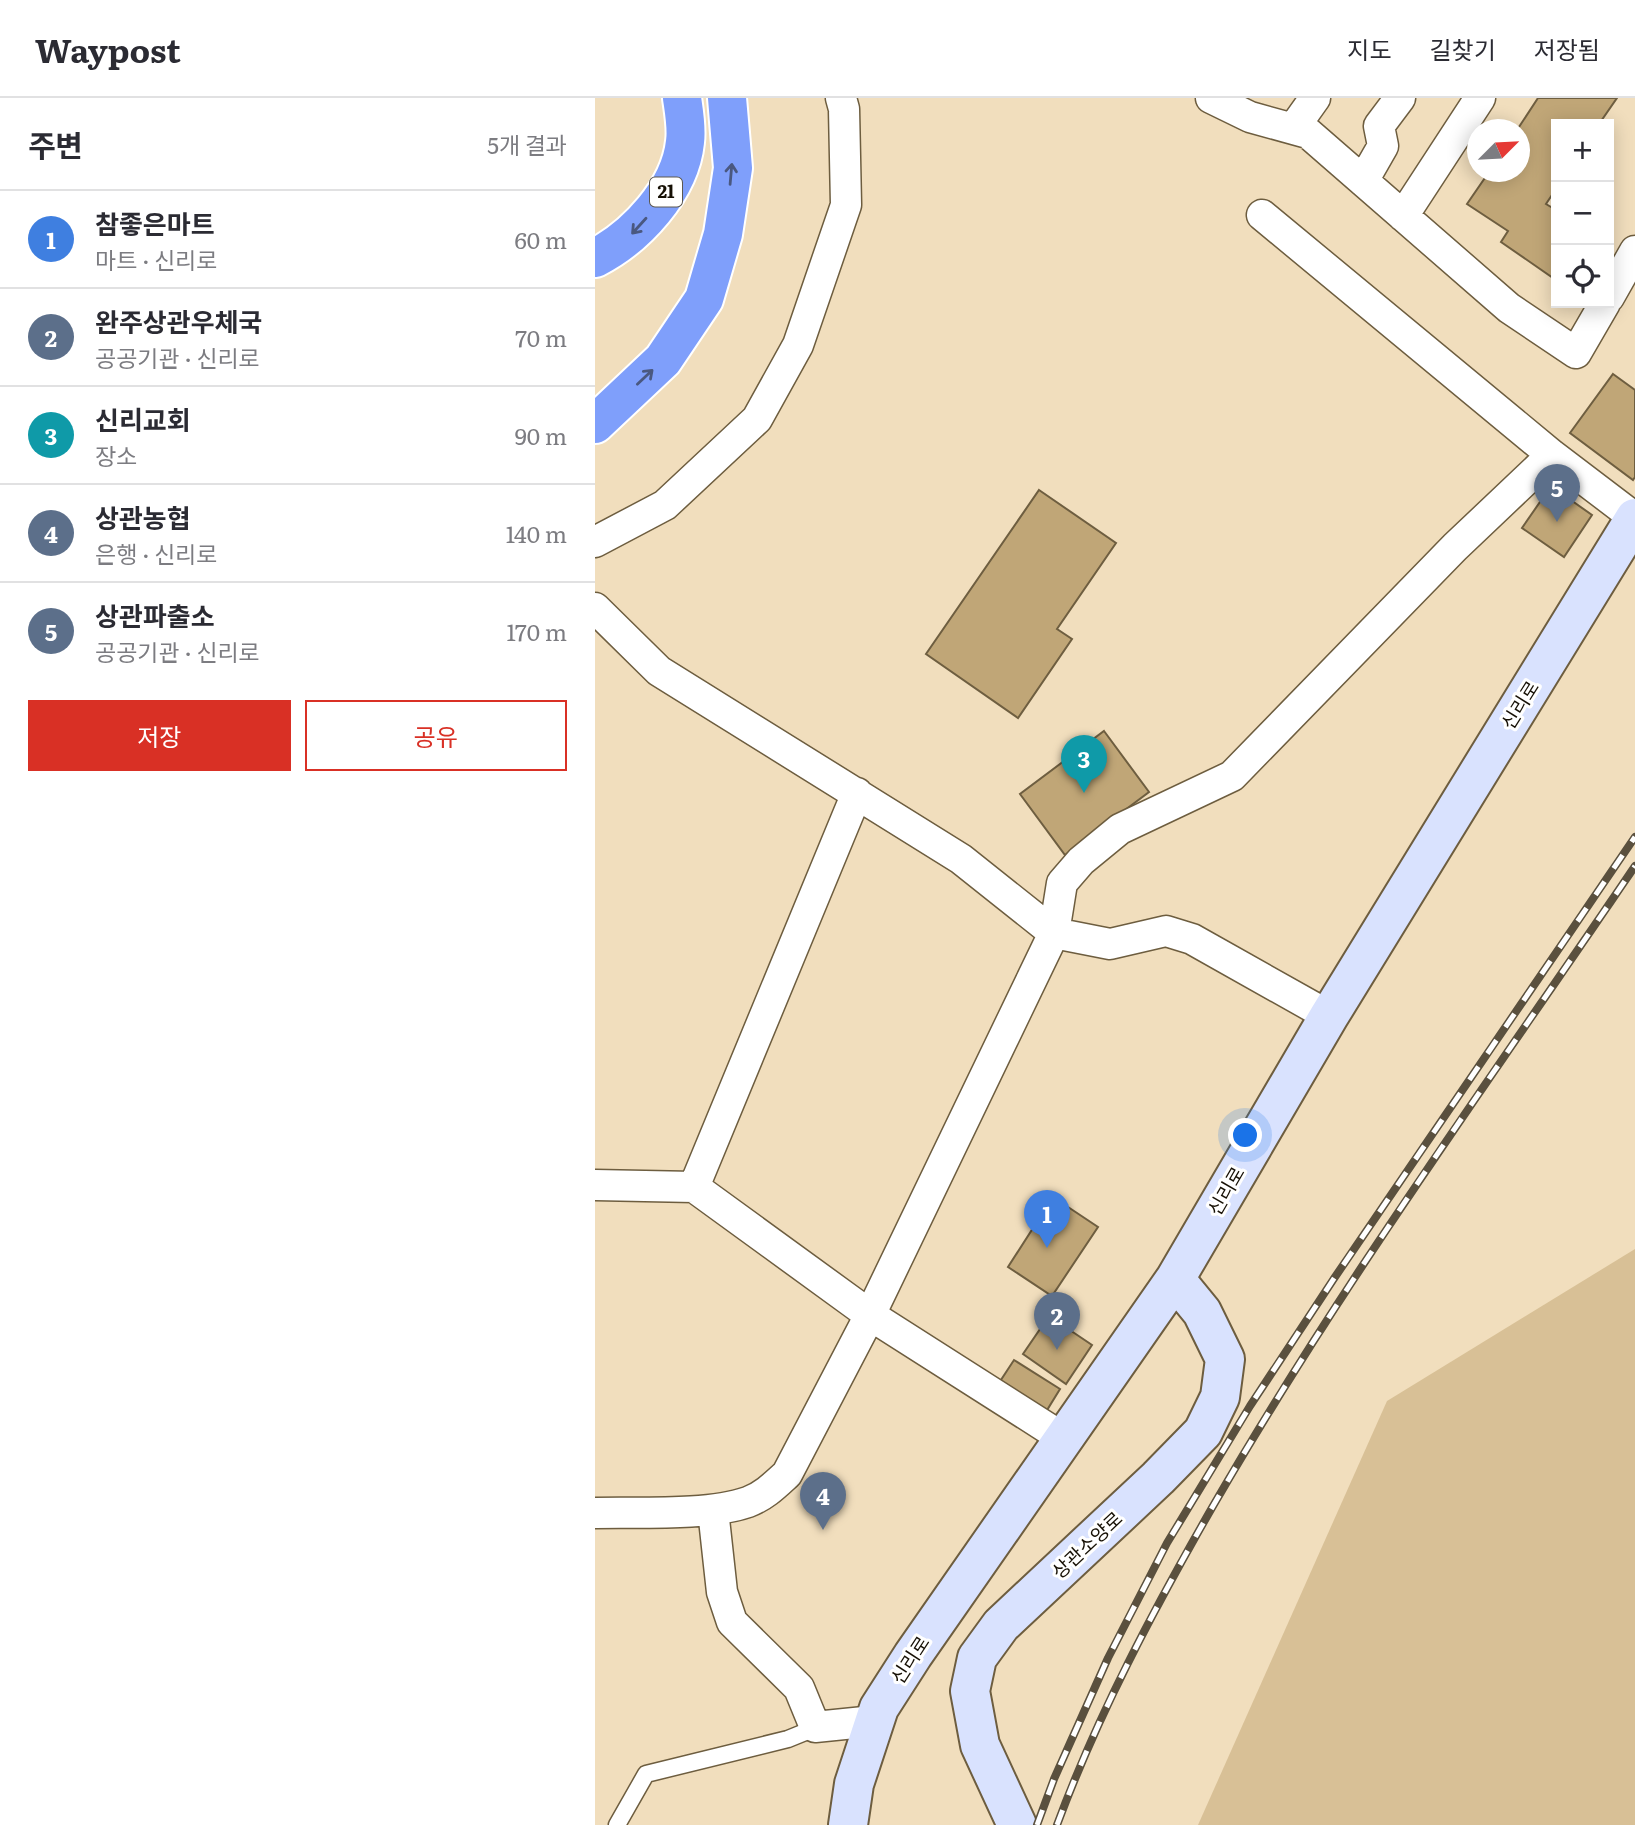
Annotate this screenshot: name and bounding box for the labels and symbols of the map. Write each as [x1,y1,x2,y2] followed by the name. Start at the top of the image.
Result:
[1467,119,1530,182] north arrow
[725,163,738,185] one-way arrow
[650,178,682,206] road number: 21
[631,217,647,235] one-way arrow
[636,369,653,386] one-way arrow
[1534,464,1580,522] pin: 5
[1493,675,1545,734] street label: 신리로
[1061,735,1107,793] pin: 3
[1228,1118,1262,1152] your location
[1200,1161,1250,1220] street label: 신리로
[1024,1190,1070,1248] pin: 1
[1034,1292,1080,1350] pin: 2
[800,1472,846,1530] pin: 4
[1045,1504,1128,1584] street label: 상관소양로
[883,1630,935,1689] street label: 신리로

